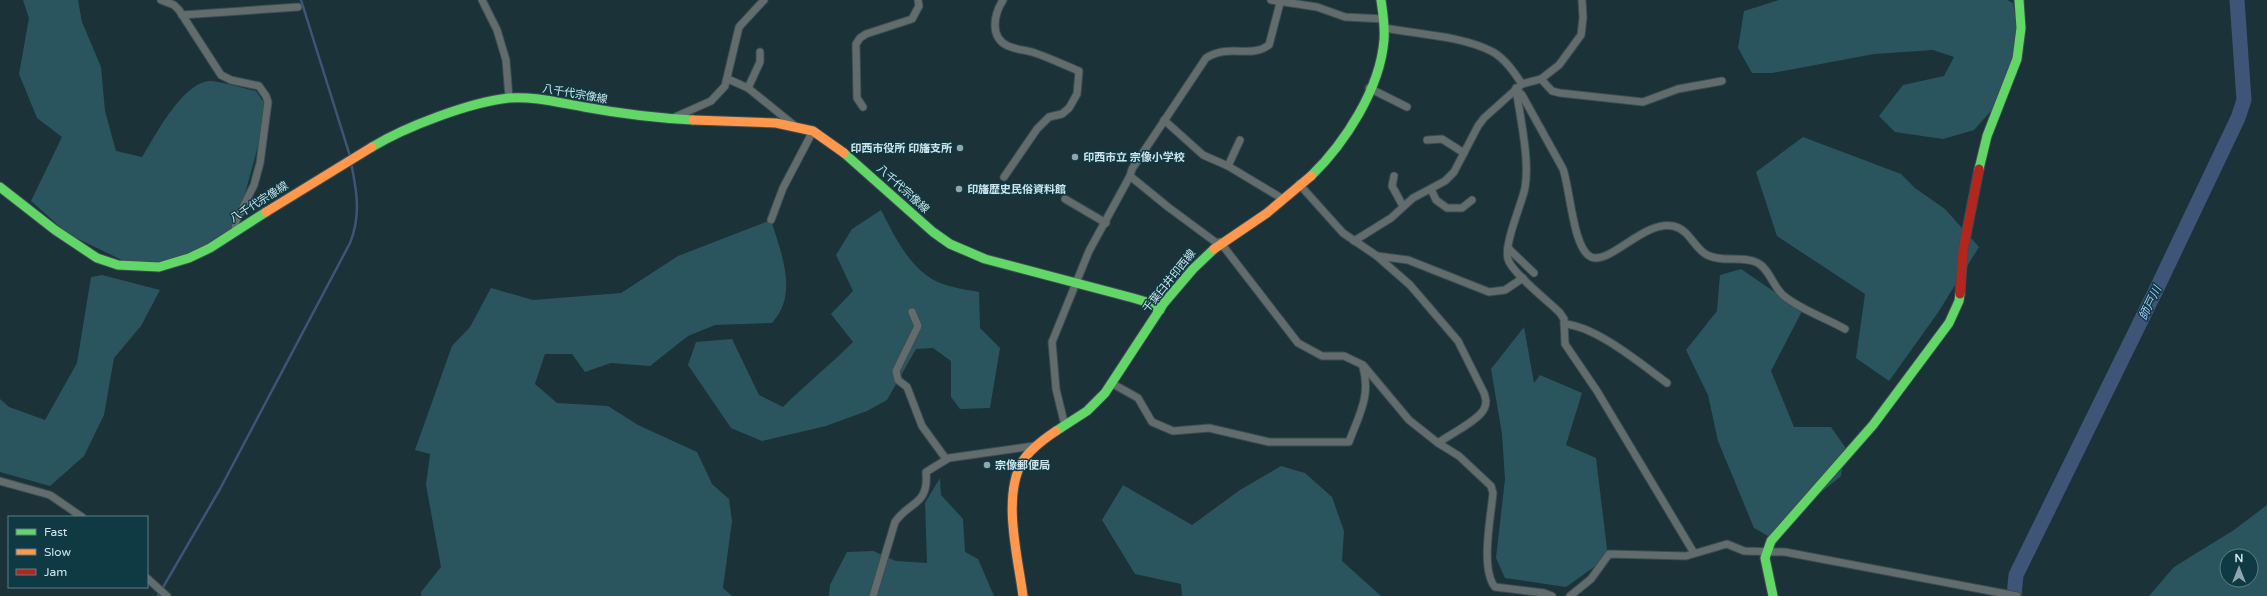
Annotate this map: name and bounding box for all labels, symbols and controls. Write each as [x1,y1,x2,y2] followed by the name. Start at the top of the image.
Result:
[541,82,609,106] street label: 八千代宗像線
[850,142,952,155] place label: 印西市役所 印旛支所
[955,143,965,153] marker: 印西市役所 印旛支所
[1083,151,1185,164] place label: 印西市立 宗像小学校
[1070,152,1080,162] marker: 印西市立 宗像小学校
[874,162,932,216] street label: 八千代宗像線
[228,179,290,225] street label: 八千代宗像線
[967,183,1066,196] place label: 印旛歴史民俗資料館
[954,184,964,194] marker: 印旛歴史民俗資料館
[1140,247,1198,315] street label: 千葉臼井印西線
[2136,282,2165,322] water label: 師戸川
[995,459,1050,472] place label: 宗像郵便局
[982,460,992,470] marker: 宗像郵便局
[8,516,148,588] legend
[44,525,68,539] text: Fast
[44,545,71,559] text: Slow
[2219,548,2259,588] north arrow
[2235,552,2243,565] text: N
[44,565,67,579] text: Jam

